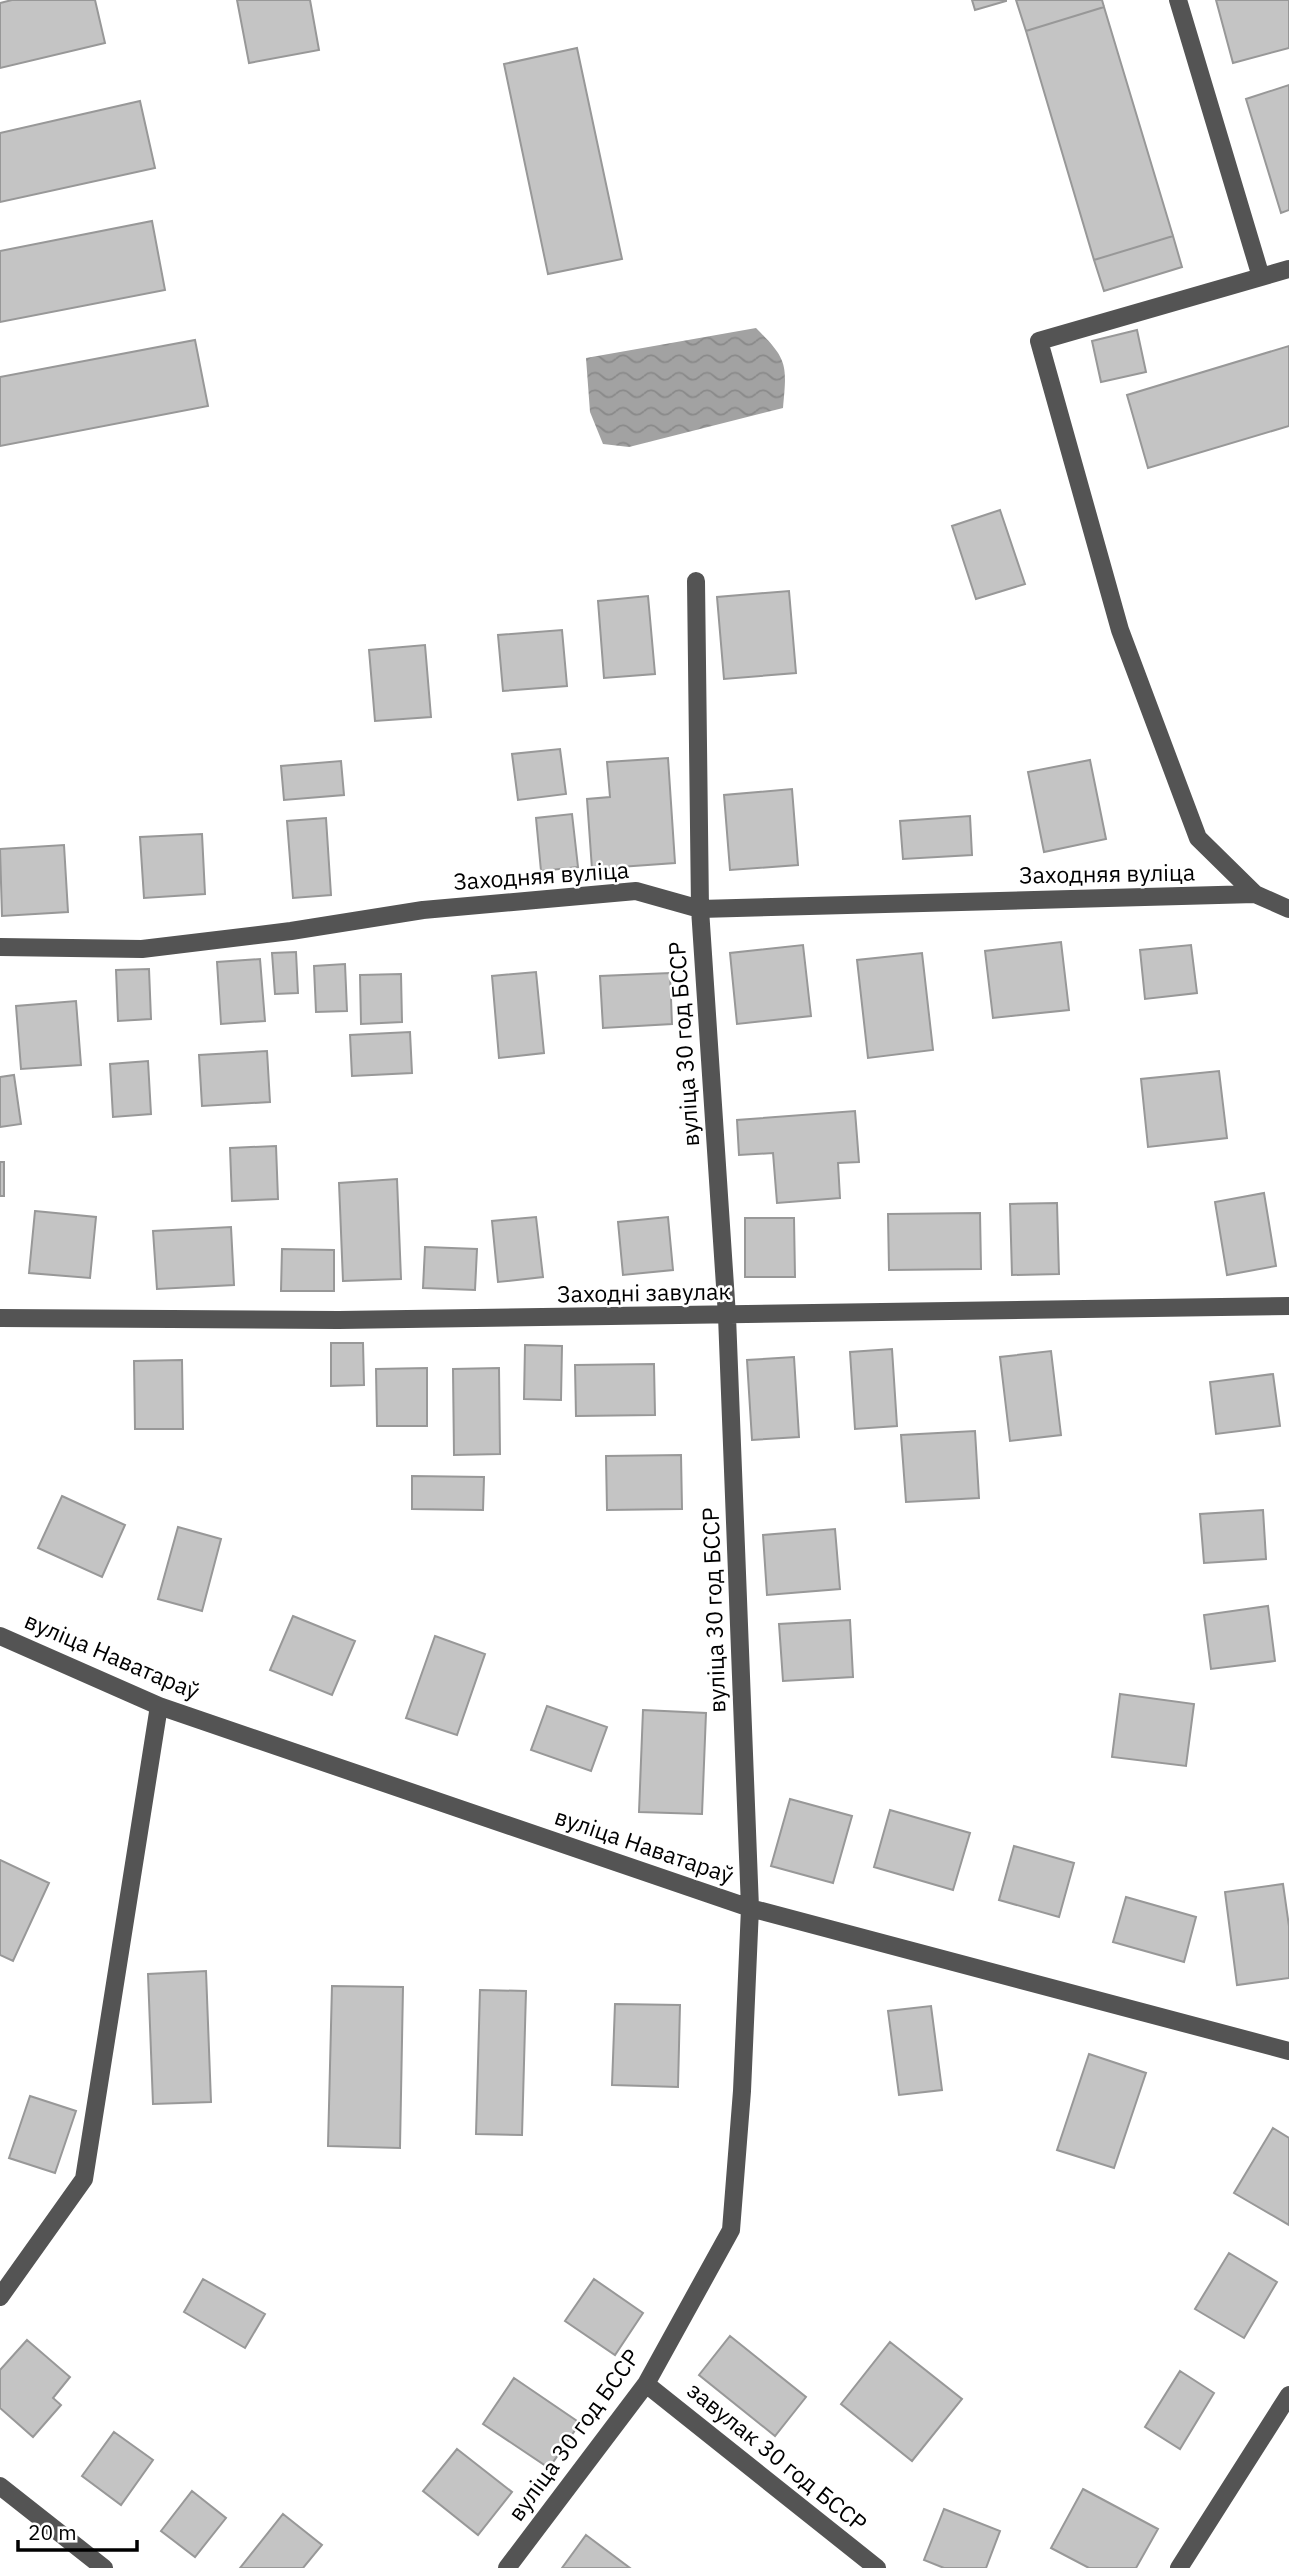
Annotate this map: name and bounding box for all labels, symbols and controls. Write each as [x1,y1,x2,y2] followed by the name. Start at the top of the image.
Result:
[452,854,630,896] street label: Заходняя вуліца
[1019,856,1195,890] street label: Заходняя вуліца
[661,940,705,1148] street label: вуліца 30 год БССР
[557,1275,731,1309] street label: Заходні завулак
[694,1507,732,1713] street label: вуліца 30 год БССР
[20,1605,205,1706] street label: вуліца Наватараў
[551,1800,738,1890] street label: вуліца Наватараў
[501,2342,646,2526] street label: вуліца 30 год БССР
[682,2375,873,2538] street label: завулак 30 год БССР
[18,2508,136,2552] scale bar
[28,2518,77,2546] text: 20 m

